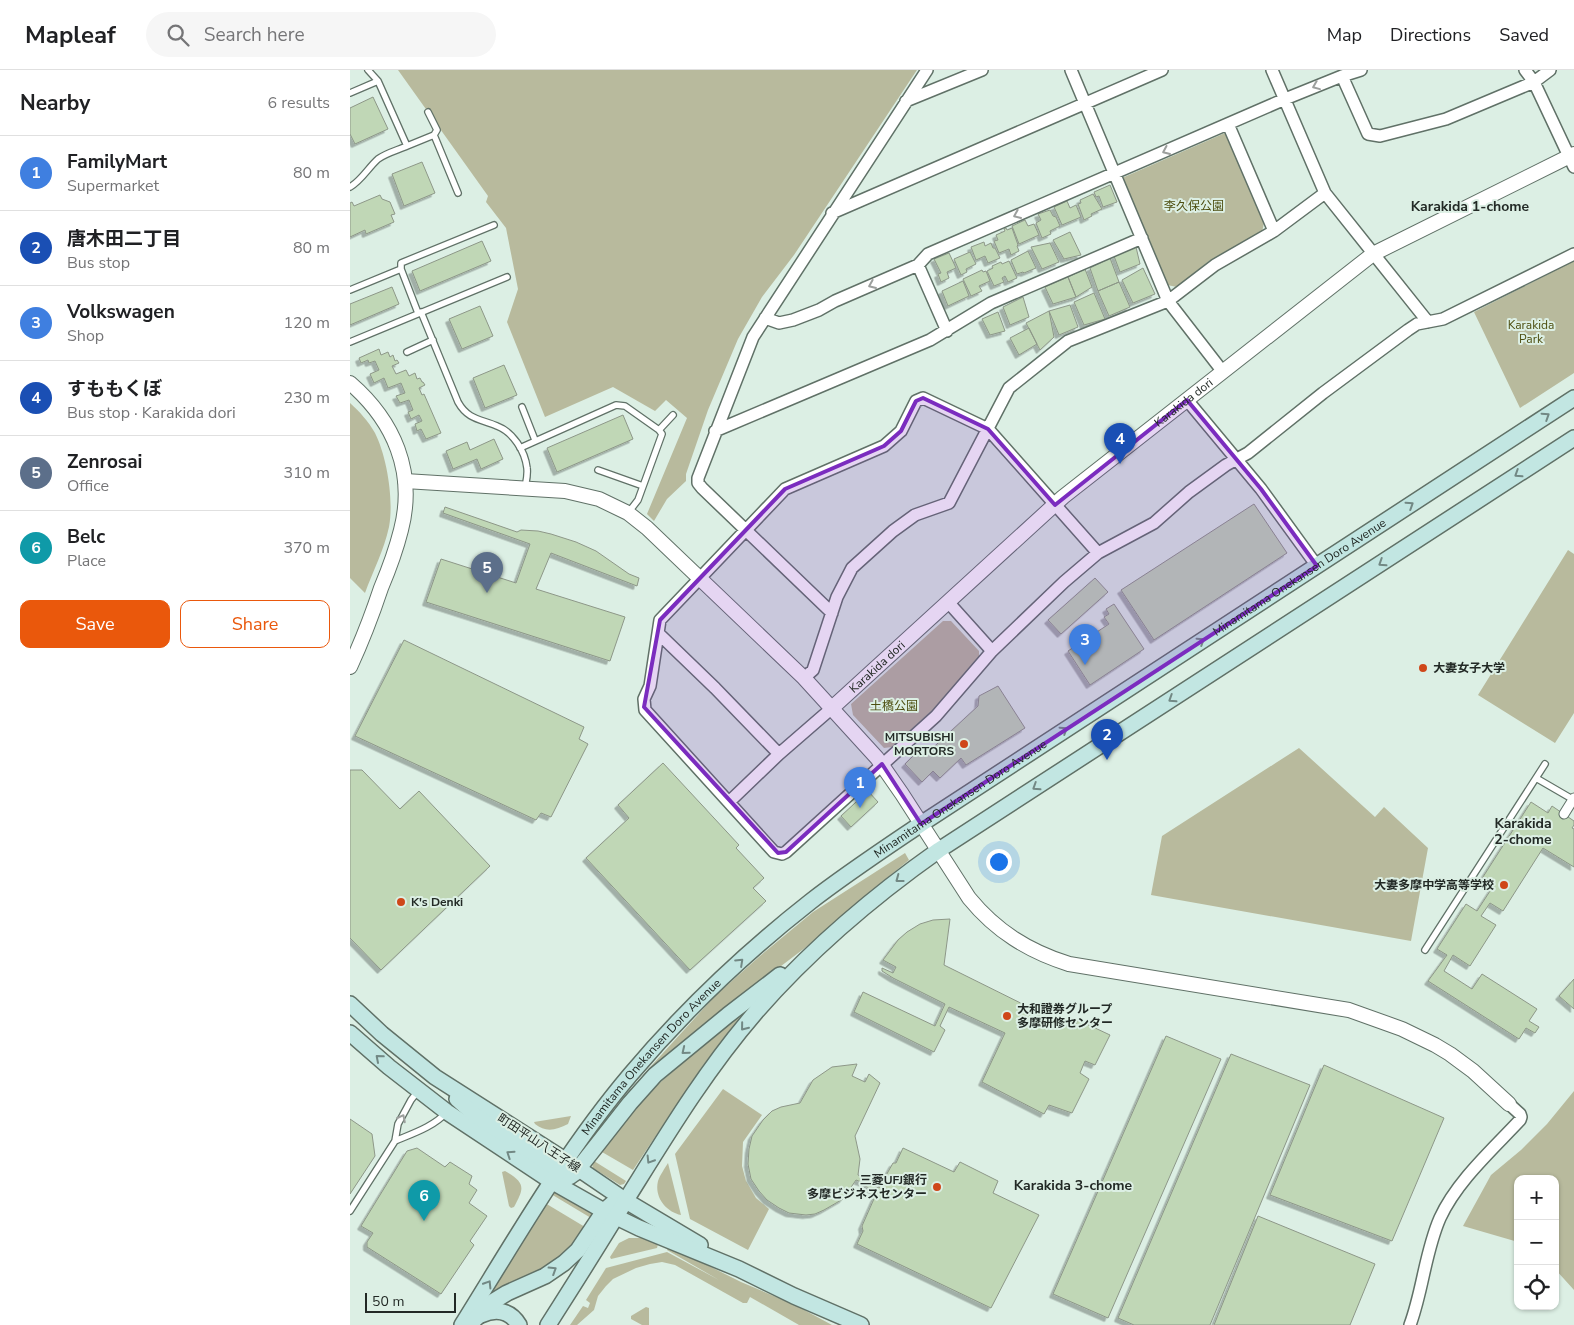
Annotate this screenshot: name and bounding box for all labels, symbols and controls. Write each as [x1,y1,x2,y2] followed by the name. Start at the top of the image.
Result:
[146,12,496,57] search box
[25,19,116,51] text: Mapleaf
[164,21,192,49] icon: search
[204,22,305,48] text: Search here
[1327,23,1362,47] text: Map
[1390,23,1471,47] text: Directions
[1499,23,1549,47] text: Saved
[1312,81,1320,91] one-way arrow
[20,89,90,117] text: Nearby
[268,92,330,114] text: 6 results
[1162,144,1171,155] one-way arrow
[67,149,167,175] text: FamilyMart
[31,162,41,184] text: 1
[293,162,330,184] text: 80 m
[67,175,159,197] text: Supermarket
[1411,197,1530,216] district label: Karakida 1-chome
[1164,198,1224,214] park label: 李久保公園
[1013,209,1022,220] one-way arrow
[67,226,181,252] text: 唐木田二丁目
[31,237,41,259] text: 2
[293,237,330,259] text: 80 m
[67,252,130,274] text: Bus stop
[868,278,877,289] one-way arrow
[67,299,175,325] text: Volkswagen
[31,312,41,334] text: 3
[283,312,330,334] text: 120 m
[1508,317,1554,347] park label: Karakida Park
[67,325,104,347] text: Shop
[1151,374,1216,431] street label: Karakida dori
[67,376,162,402] text: すももくぼ
[31,387,41,409] text: 4
[283,387,330,409] text: 230 m
[67,402,236,424] text: Bus stop · Karakida dori
[1541,413,1550,423] one-way arrow
[1104,423,1136,464] pin: 4
[67,449,142,475] text: Zenrosai
[31,462,41,484] text: 5
[283,462,330,484] text: 310 m
[1515,468,1524,477] one-way arrow
[67,475,109,497] text: Office
[1404,502,1414,511] one-way arrow
[1210,515,1389,640] street label: Minamitama Onekansen Doro Avenue
[67,524,105,550] text: Belc
[31,537,41,559] text: 6
[283,537,330,559] text: 370 m
[67,550,106,572] text: Place
[471,552,503,593] pin: 5
[1378,556,1387,566] one-way arrow
[20,600,170,648] button: Save
[180,600,330,648] button: Share
[1069,624,1101,665] pin: 3
[846,637,908,697] street label: Karakida dori
[1195,638,1204,648] one-way arrow
[1433,660,1505,676] place label: 大妻女子大学
[1417,662,1429,674] marker: 大妻女子大学
[1169,692,1178,702] one-way arrow
[870,698,918,714] park label: 土橋公園
[1091,719,1123,760] pin: 2
[1059,727,1068,736] one-way arrow
[885,729,954,759] place label: MITSUBISHI MORTORS
[871,736,1050,861] street label: Minamitama Onekansen Doro Avenue
[958,738,970,750] marker: MITSUBISHI MORTORS
[844,767,876,808] pin: 1
[1032,781,1042,790] one-way arrow
[1494,814,1552,849] district label: Karakida 2-chome
[986,849,1012,875] your location
[896,874,905,882] one-way arrow
[1374,877,1494,893] place label: 大妻多摩中学高等学校
[1498,879,1510,891] marker: 大妻多摩中学高等学校
[411,894,463,910] place label: K's Denki
[395,896,407,908] marker: K's Denki
[734,959,743,968] one-way arrow
[578,975,724,1138] street label: Minamitama Onekansen Doro Avenue
[1017,1001,1113,1031] place label: 大和證券グループ 多摩研修センター
[1001,1010,1013,1022] marker: 大和證券グループ 多摩研修センター
[741,1021,749,1030] one-way arrow
[681,1045,690,1054] one-way arrow
[376,1056,385,1064] one-way arrow
[494,1110,584,1176] street label: 町田平山八王子線
[396,1114,406,1123] one-way arrow
[506,1151,516,1160] one-way arrow
[647,1154,657,1163] one-way arrow
[807,1172,927,1202] place label: 三菱UFJ銀行 多摩ビジネスセンター
[1514,1175,1559,1310] map controls
[1514,1175,1559,1220] button: +
[1014,1176,1133,1195] district label: Karakida 3-chome
[408,1180,440,1221] pin: 6
[931,1181,943,1193] marker: 三菱UFJ銀行 多摩ビジネスセンター
[1514,1220,1559,1265] button: −
[1514,1265,1559,1310] button: locate
[548,1267,557,1277] one-way arrow
[481,1280,491,1289] one-way arrow
[365,1290,456,1313] scale bar
[372,1292,404,1311] text: 50 m

